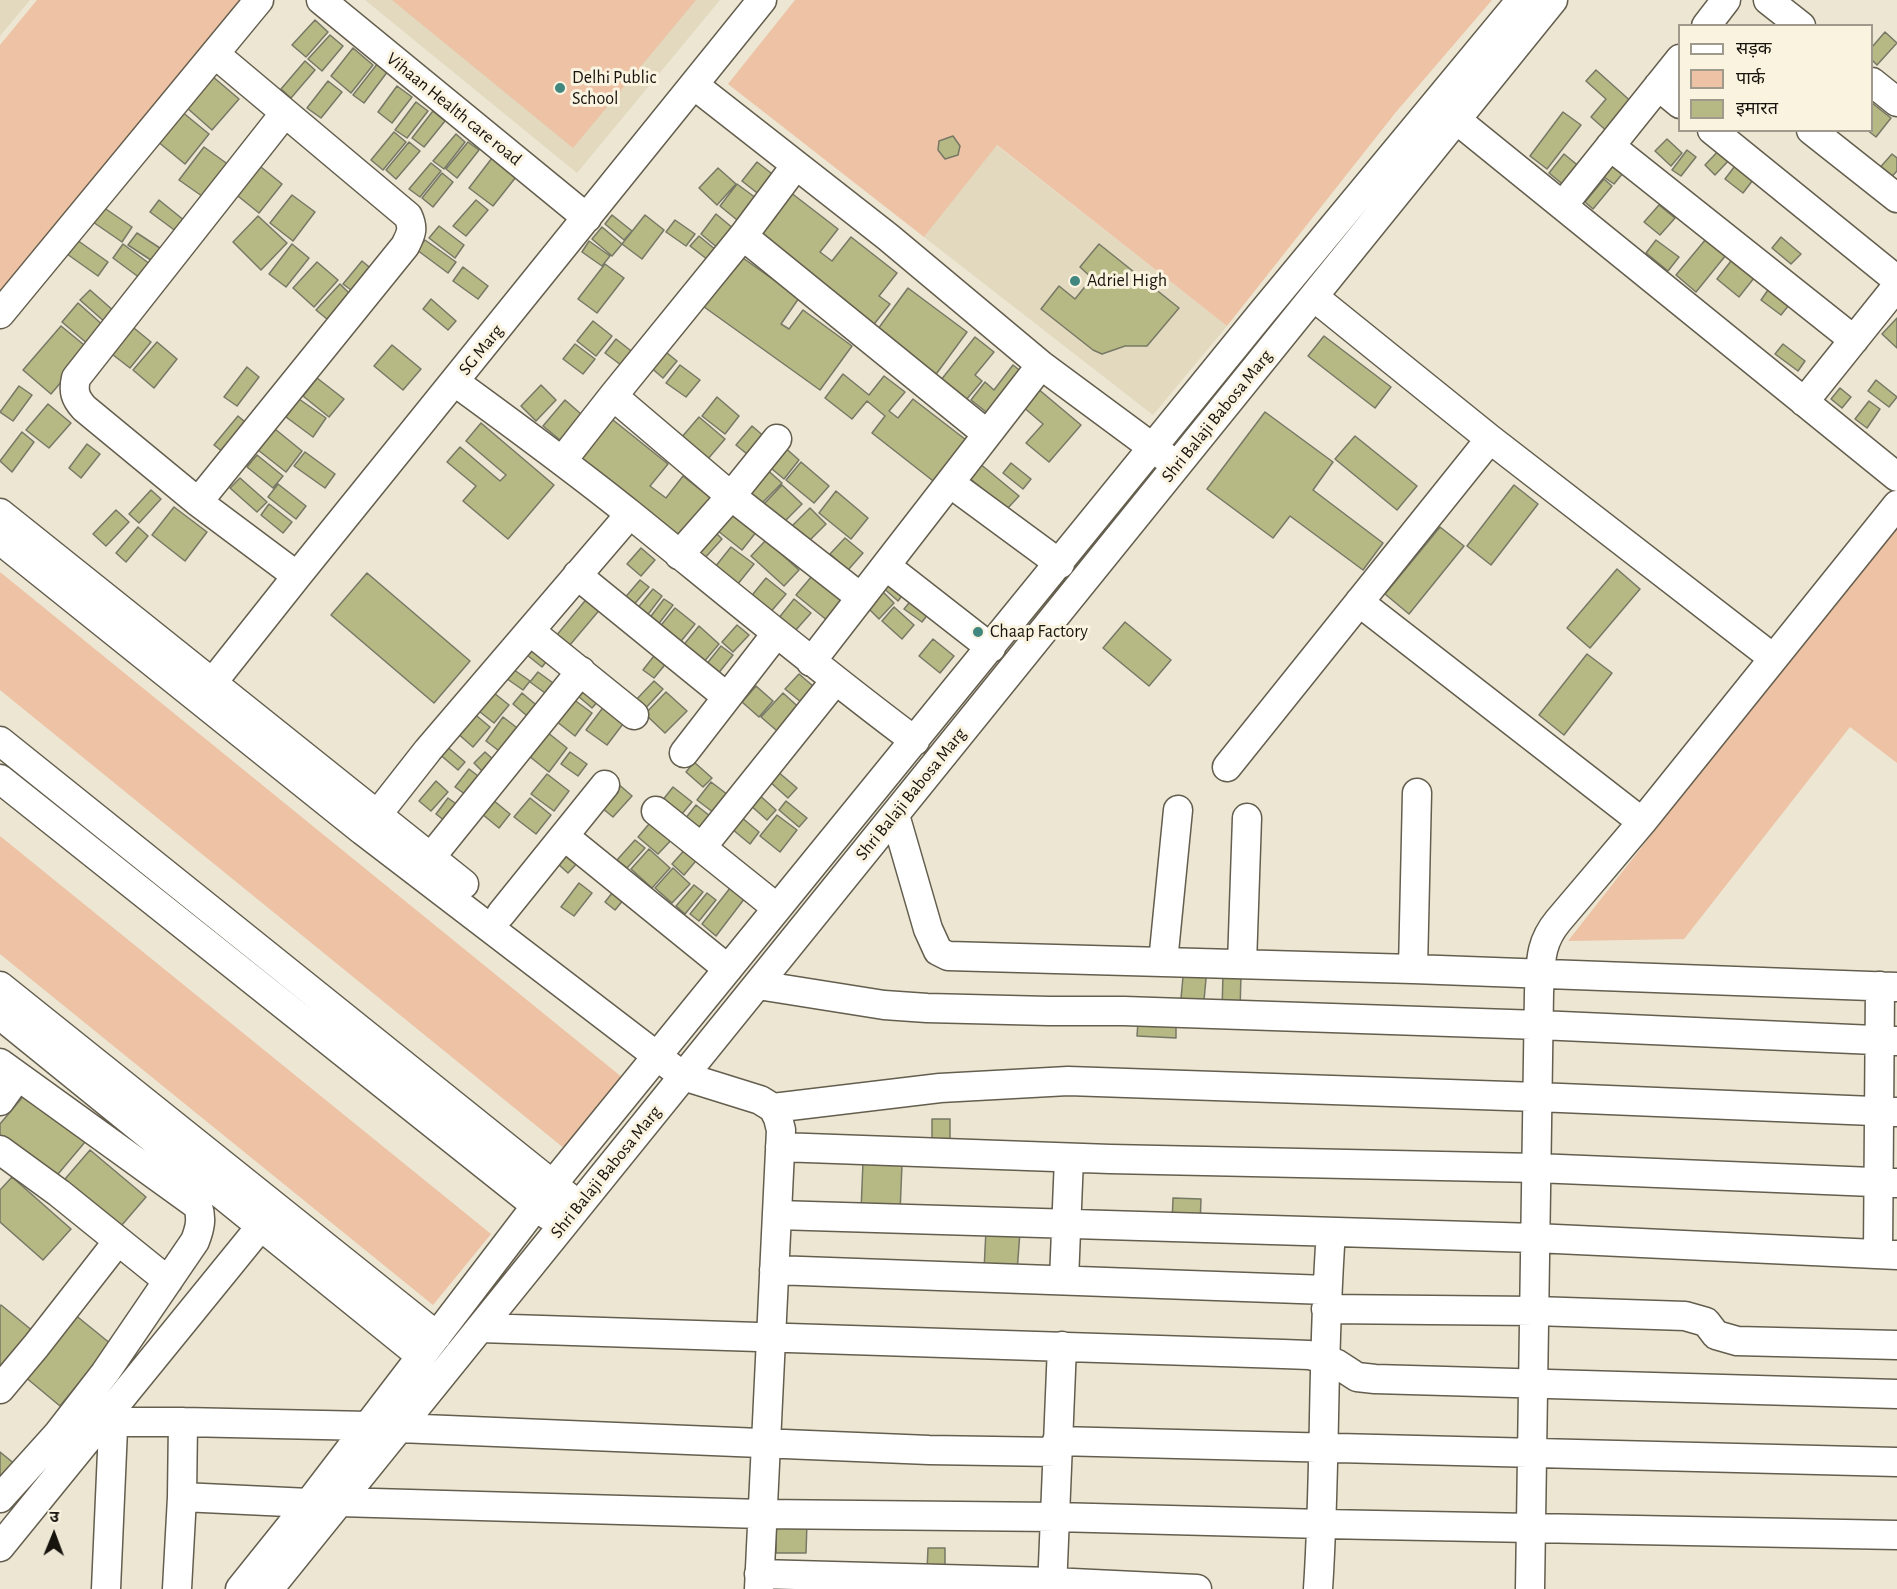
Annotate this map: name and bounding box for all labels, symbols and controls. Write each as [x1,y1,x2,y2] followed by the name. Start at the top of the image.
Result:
[1678,24,1873,132] legend
[1736,40,1772,58] text: सड़क
[382,48,526,170] street label: Vihaan Health care road
[572,67,656,110] place label: Delhi Public School
[1736,70,1765,88] text: पार्क
[553,81,567,95] marker: Delhi Public School
[1736,100,1778,118] text: इमारत
[1087,270,1167,292] place label: Adriel High
[1068,274,1082,288] marker: Adriel High
[454,320,508,380] street label: SG Marg
[1157,345,1277,487] street label: Shri Balaji Babosa Marg
[990,621,1088,643] place label: Chaap Factory
[971,625,985,639] marker: Chaap Factory
[851,723,971,865] street label: Shri Balaji Babosa Marg
[546,1101,666,1243] street label: Shri Balaji Babosa Marg
[24,1505,84,1565] north arrow
[49,1509,59,1525] text: उ

